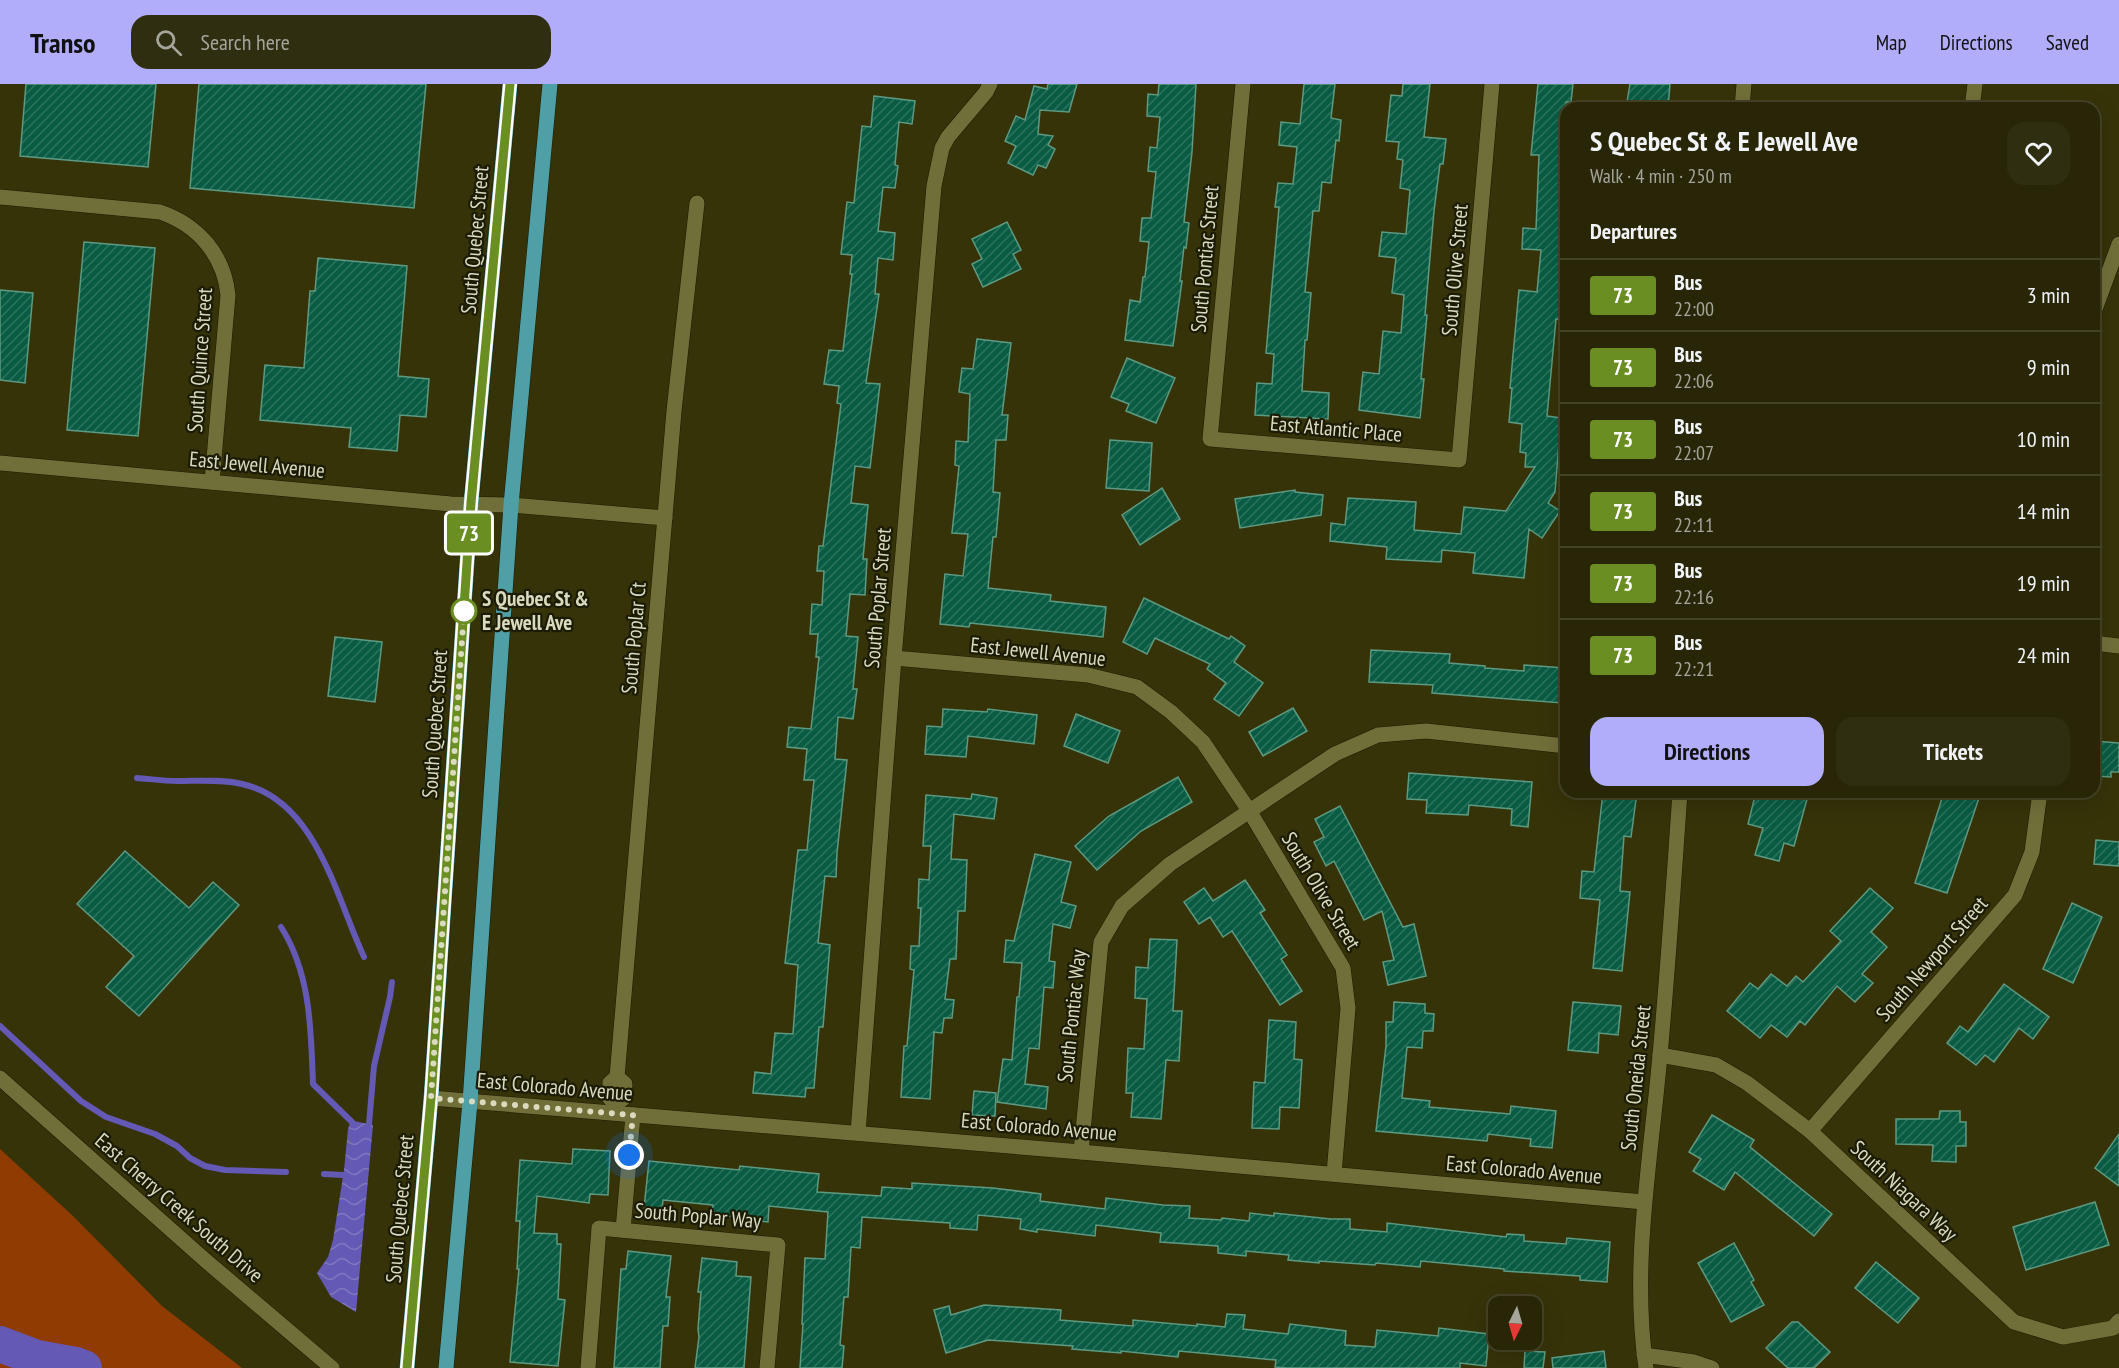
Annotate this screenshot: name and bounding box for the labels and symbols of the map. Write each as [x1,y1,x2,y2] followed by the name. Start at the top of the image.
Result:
[455,165,494,315] street label: South Quebec Street
[1185,184,1224,334] street label: South Pontiac Street
[1435,203,1474,337] street label: South Olive Street
[181,287,218,433] street label: South Quince Street
[1269,409,1403,448] street label: East Atlantic Place
[188,445,326,484] street label: East Jewell Avenue
[442,514,496,552] line badge: 73
[858,526,897,669] street label: South Poplar Street
[615,581,652,695] street label: South Poplar Ct
[482,585,589,636] place label: S Quebec St & E Jewell Ave
[451,598,477,624] marker: S Quebec St & E Jewell Ave
[969,631,1107,672] street label: East Jewell Avenue
[416,649,453,799] street label: South Quebec Street
[1276,827,1367,955] street label: South Olive Street
[1870,890,1993,1027] street label: South Newport Street
[1051,948,1092,1084] street label: South Pontiac Way
[1614,1004,1657,1152] street label: South Oneida Street
[476,1066,634,1107] street label: East Colorado Avenue
[960,1106,1118,1147] street label: East Colorado Avenue
[89,1127,269,1288] street label: East Cherry Creek South Drive
[380,1134,419,1284] street label: South Quebec Street
[1845,1134,1963,1247] street label: South Niagara Way
[614,1140,644,1170] your location
[1445,1149,1603,1190] street label: East Colorado Avenue
[634,1197,762,1234] street label: South Poplar Way
[1488,1296,1542,1350] north arrow

